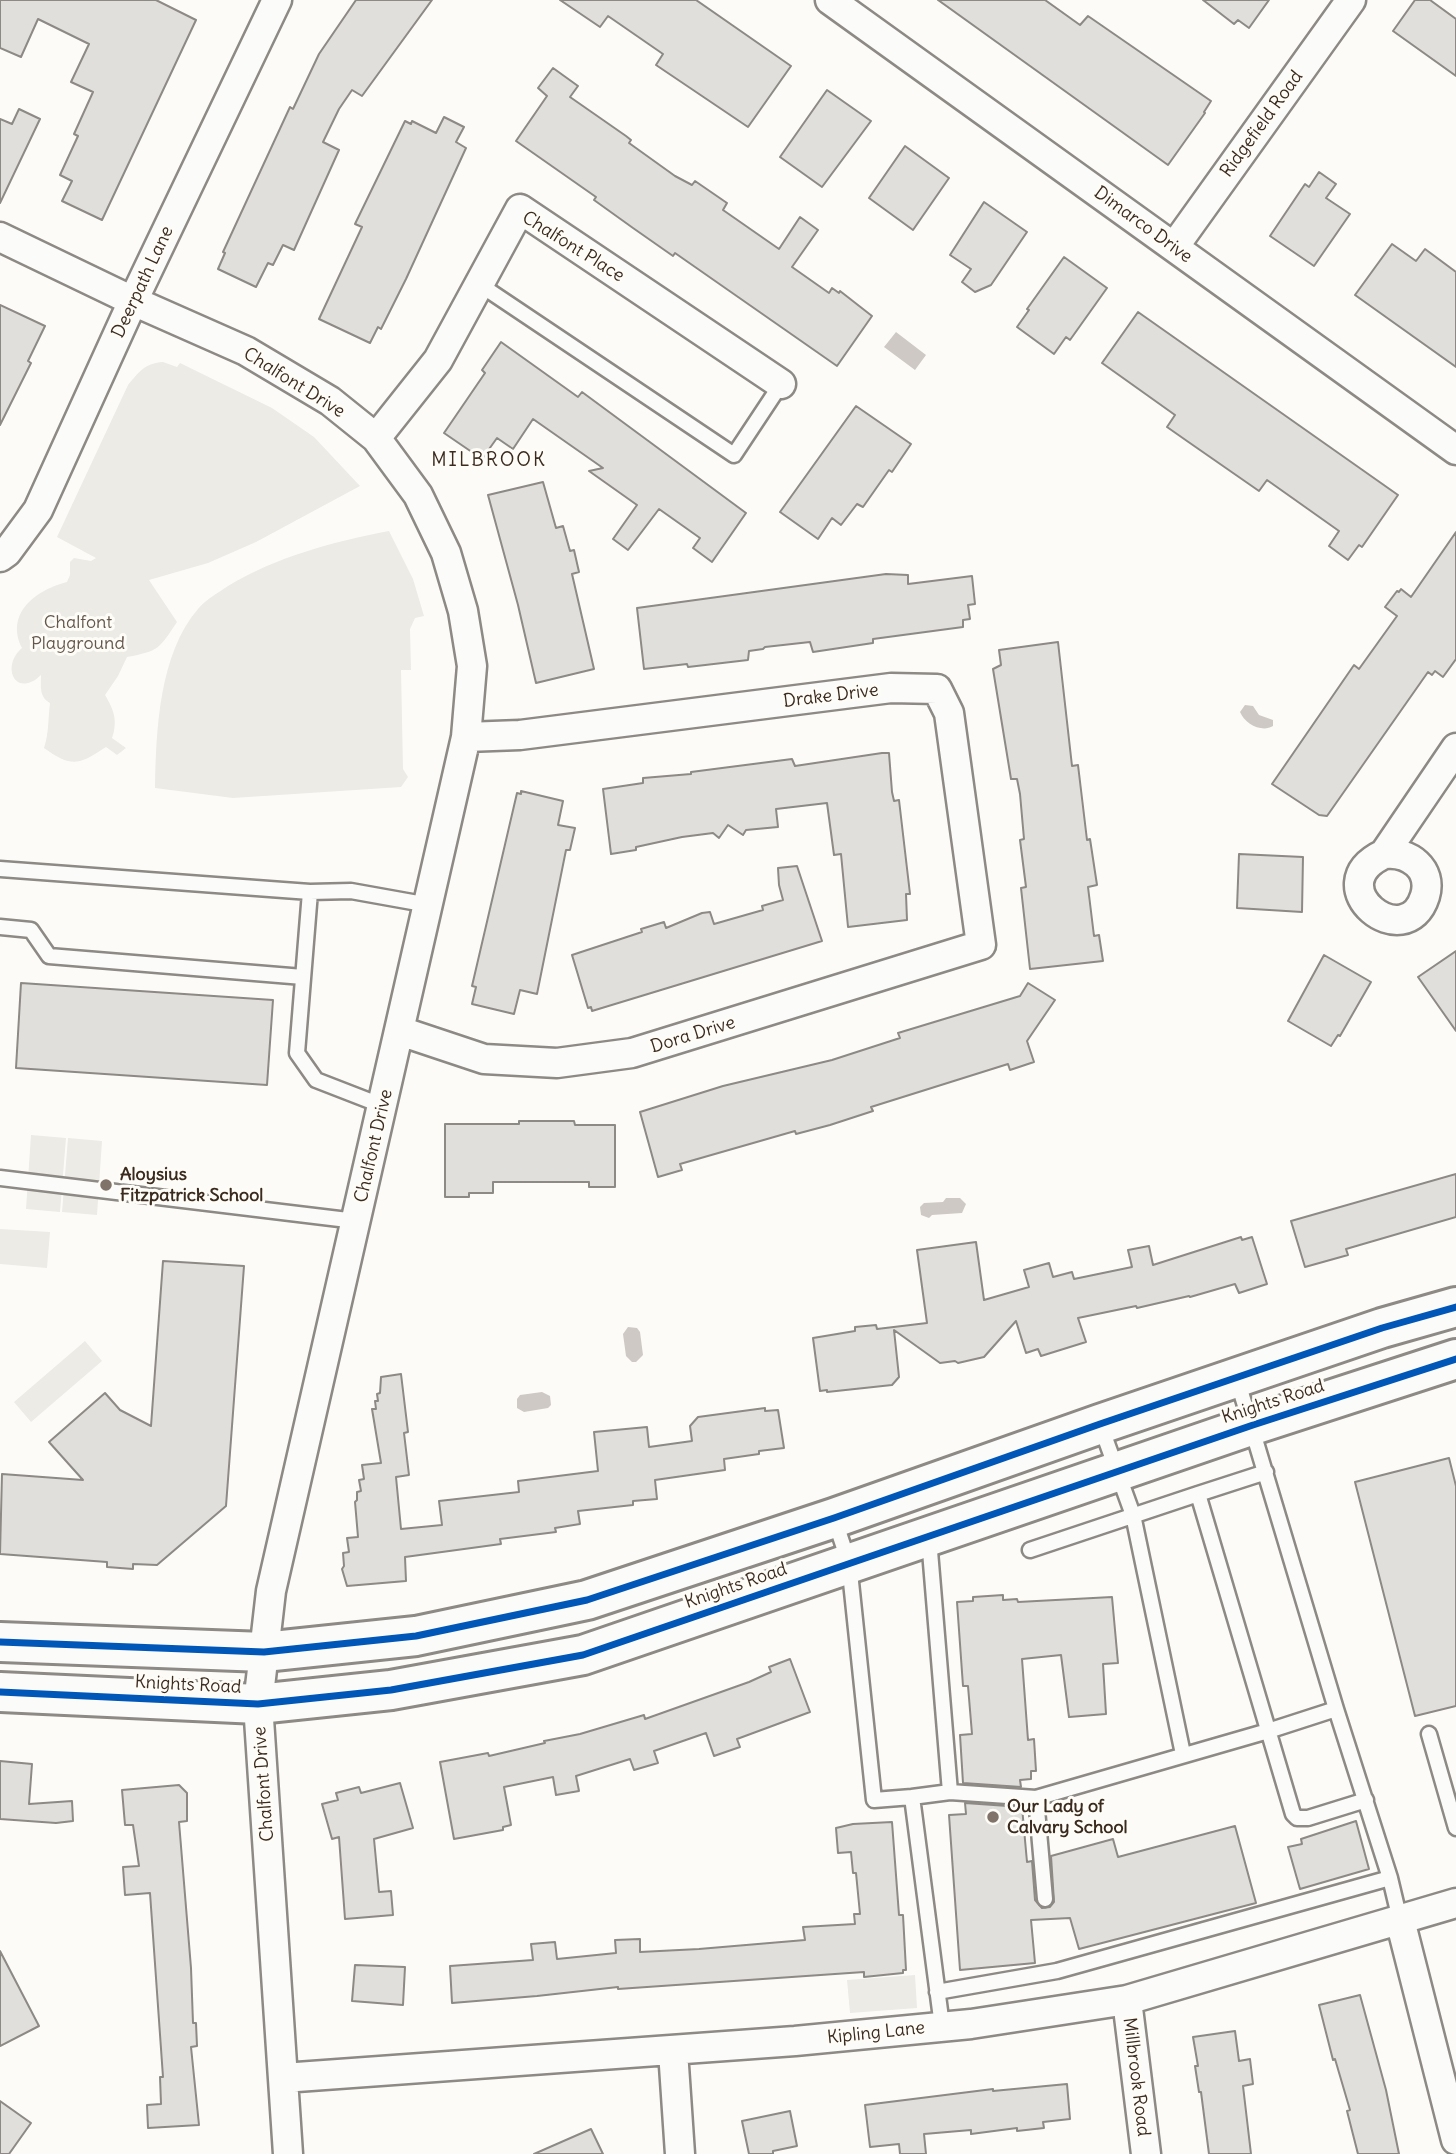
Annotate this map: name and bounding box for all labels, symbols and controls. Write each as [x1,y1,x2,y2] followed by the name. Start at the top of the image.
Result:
[1216,66,1308,182] street label: Ridgefield Road
[1090,182,1196,268] street label: Dimarco Drive
[518,207,628,287] street label: Chalfont Place
[108,223,178,341] street label: Deerpath Lane
[239,343,349,423] street label: Chalfont Drive
[432,450,546,472] district label: MILBROOK
[31,612,125,654] park label: Chalfont Playground
[782,679,880,713] street label: Drake Drive
[648,1012,738,1058] street label: Dora Drive
[350,1087,398,1205] street label: Chalfont Drive
[120,1164,263,1206] place label: Aloysius Fitzpatrick School
[98,1177,114,1193] marker: Aloysius Fitzpatrick School
[1219,1375,1327,1429] street label: Knights Road
[682,1558,790,1614] street label: Knights Road
[134,1671,242,1699] street label: Knights Road
[249,1726,279,1842] street label: Chalfont Drive
[1007,1796,1128,1839] place label: Our Lady of Calvary School
[985,1809,1001,1825] marker: Our Lady of Calvary School
[1118,2016,1154,2138] street label: Millbrook Road
[826,2017,926,2049] street label: Kipling Lane

